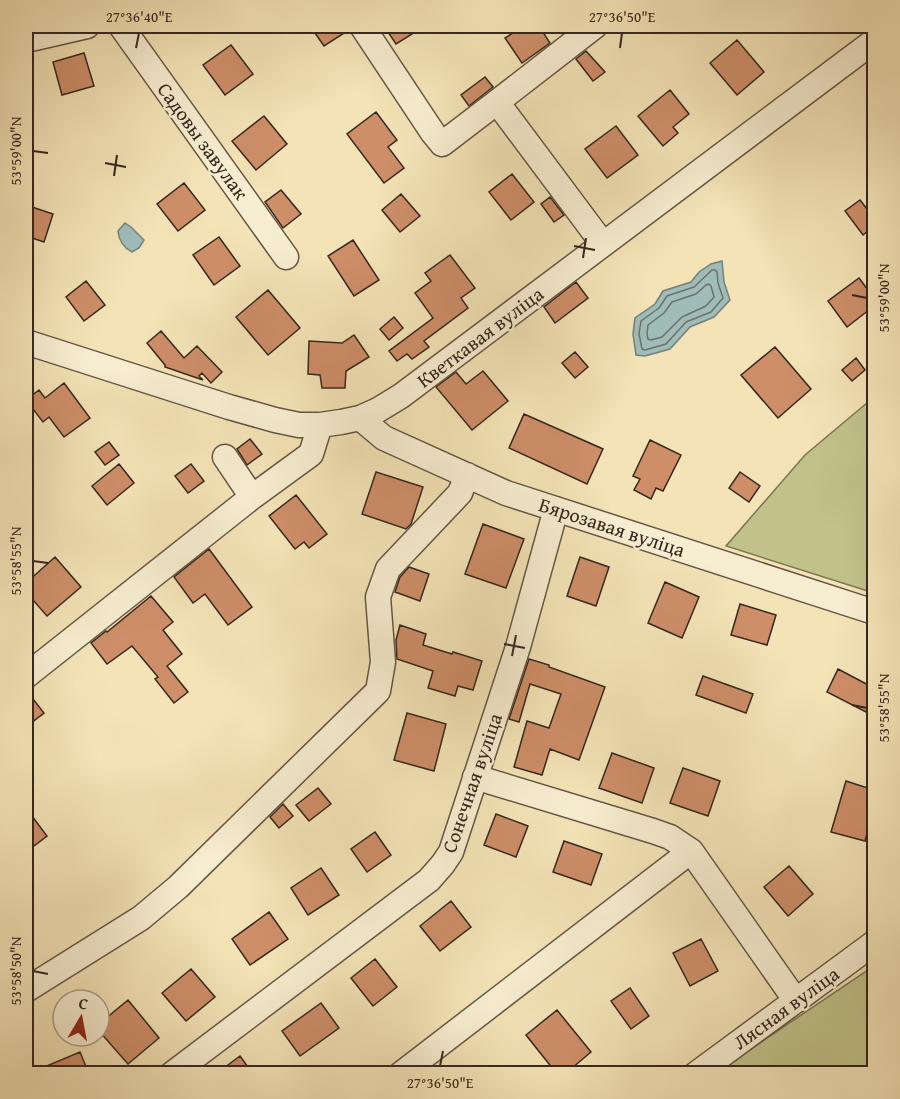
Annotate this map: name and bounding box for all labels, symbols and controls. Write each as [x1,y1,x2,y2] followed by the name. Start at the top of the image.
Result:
[106,6,173,27] text: 27°36'40"E
[589,6,656,27] text: 27°36'50"E
[151,76,256,206] street label: Садовы завулак
[5,116,26,185] text: 53°59'00"N
[873,263,894,332] text: 53°59'00"N
[410,279,550,394] street label: Кветкавая вуліца
[535,489,689,564] street label: Бярозавая вуліца
[5,526,26,595] text: 53°58'55"N
[873,673,894,742] text: 53°58'55"N
[434,709,509,857] street label: Сонечная вуліца
[5,936,26,1005] text: 53°58'50"N
[727,959,845,1056] street label: Лясная вуліца
[51,988,111,1048] north arrow
[77,991,90,1016] text: С
[407,1072,474,1093] text: 27°36'50"E

